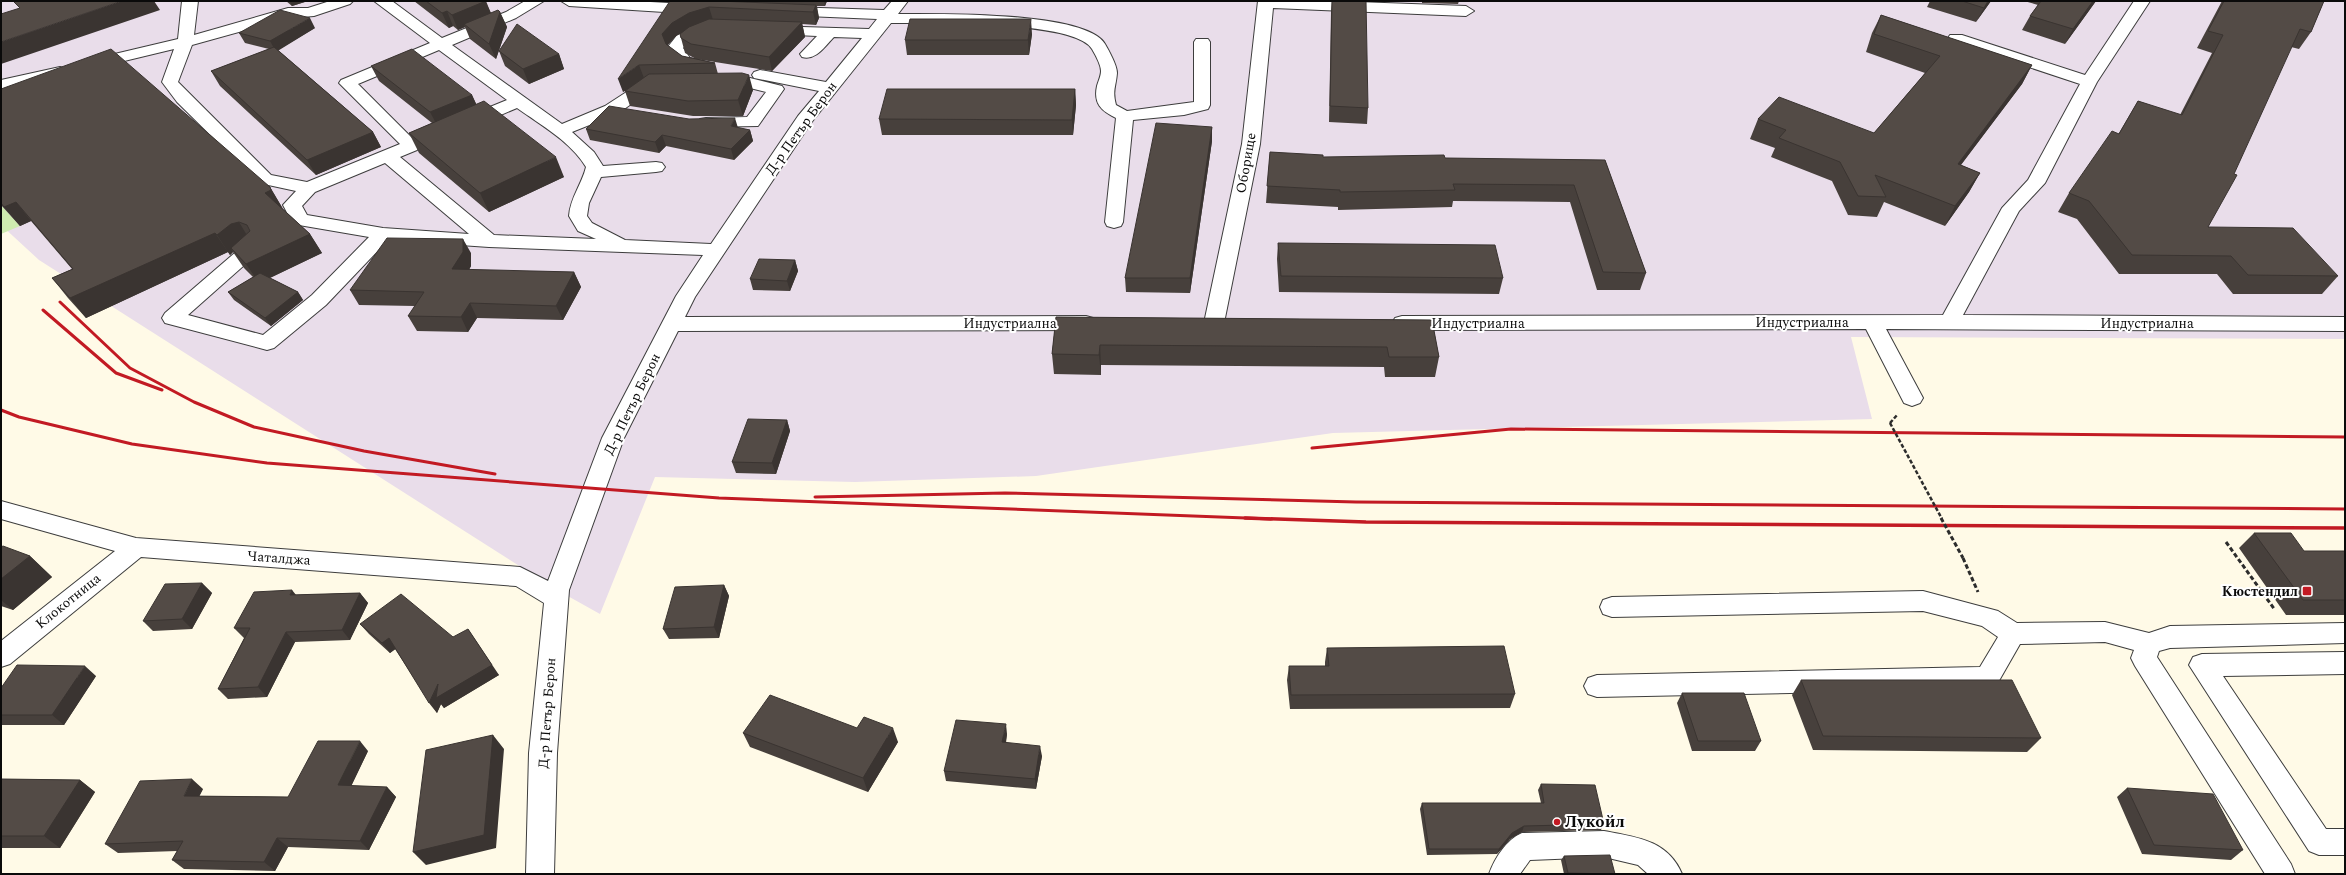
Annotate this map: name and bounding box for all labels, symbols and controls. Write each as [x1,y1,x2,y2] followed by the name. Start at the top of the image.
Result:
[760,77,842,179] street label: Д-р Петър Берон
[1230,131,1262,195] street label: Оборище
[1755,312,1849,333] street label: Индустриална
[963,313,1057,334] street label: Индустриална
[1431,313,1525,334] street label: Индустриална
[2100,313,2194,334] street label: Индустриална
[598,350,666,458] street label: Д-р Петър Берон
[247,545,311,571] street label: Чаталджа
[31,568,105,634] street label: Клокотница
[2222,581,2298,602] place label: Кюстендил
[2301,585,2313,597] marker: Кюстендил
[533,657,561,769] street label: Д-р Петър Берон
[1565,809,1625,835] place label: Лукойл
[1552,817,1562,827] marker: Лукойл

